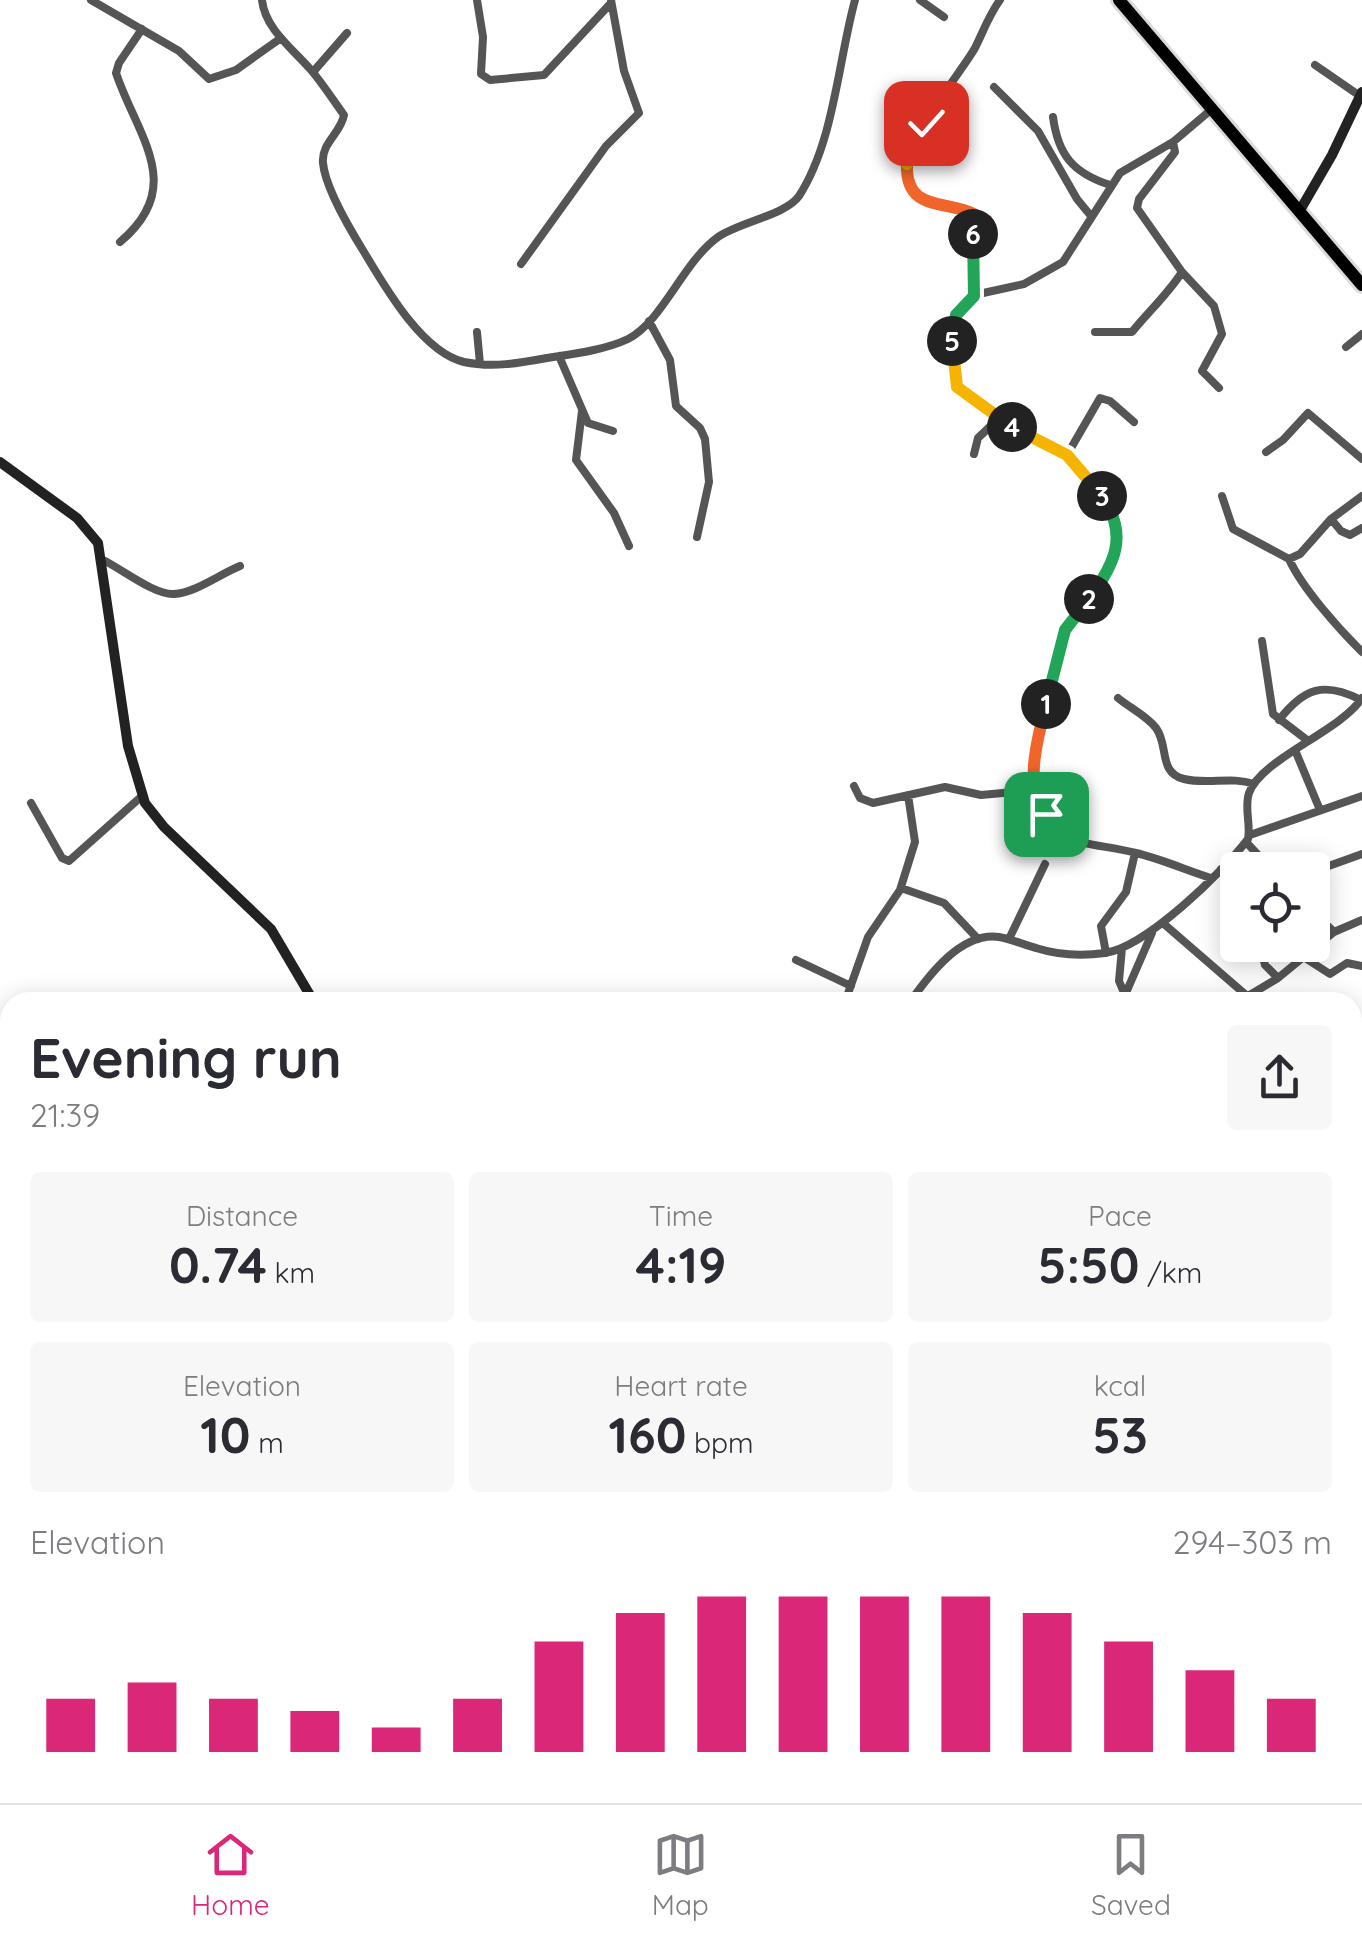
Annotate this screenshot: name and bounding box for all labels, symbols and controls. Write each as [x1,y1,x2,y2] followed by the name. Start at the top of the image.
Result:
[884,81,969,166] pin
[899,96,954,151] icon: check
[948,209,998,259] pin: 6
[965,216,981,251] text: 6
[927,316,977,366] pin: 5
[944,323,960,358] text: 5
[987,402,1037,452] pin: 4
[1004,409,1020,444] text: 4
[1077,471,1127,521] pin: 3
[1094,478,1110,513] text: 3
[1064,574,1114,624] pin: 2
[1081,581,1097,616] text: 2
[1021,679,1071,729] pin: 1
[1041,686,1051,721] text: 1
[1004,772,1089,857] pin
[1019,787,1074,842] icon: arrive
[1220,852,1330,962] map controls
[1220,852,1330,962] button: locate
[30,1023,342,1092] text: Evening run
[1227,1025,1332,1130] button: share
[30,1095,100,1135] text: 21:39
[186,1198,298,1233] text: Distance
[649,1198,713,1233] text: Time
[1088,1198,1152,1233] text: Pace
[169,1233,267,1296] text: 0.74
[636,1233,726,1296] text: 4:19
[1038,1233,1140,1296] text: 5:50
[267,1255,315,1290] text: km
[1140,1255,1202,1290] text: /km
[183,1368,301,1403] text: Elevation
[614,1368,748,1403] text: Heart rate
[1094,1368,1146,1403] text: kcal
[200,1403,250,1466] text: 10
[609,1403,686,1466] text: 160
[1092,1403,1148,1466] text: 53
[250,1425,284,1460] text: m
[686,1425,753,1460] text: bpm
[30,1522,165,1562] text: Elevation
[1173,1522,1332,1562] text: 294–303 m
[191,1827,270,1922] tab: Home
[652,1827,709,1922] tab: Map
[1091,1827,1171,1922] tab: Saved

